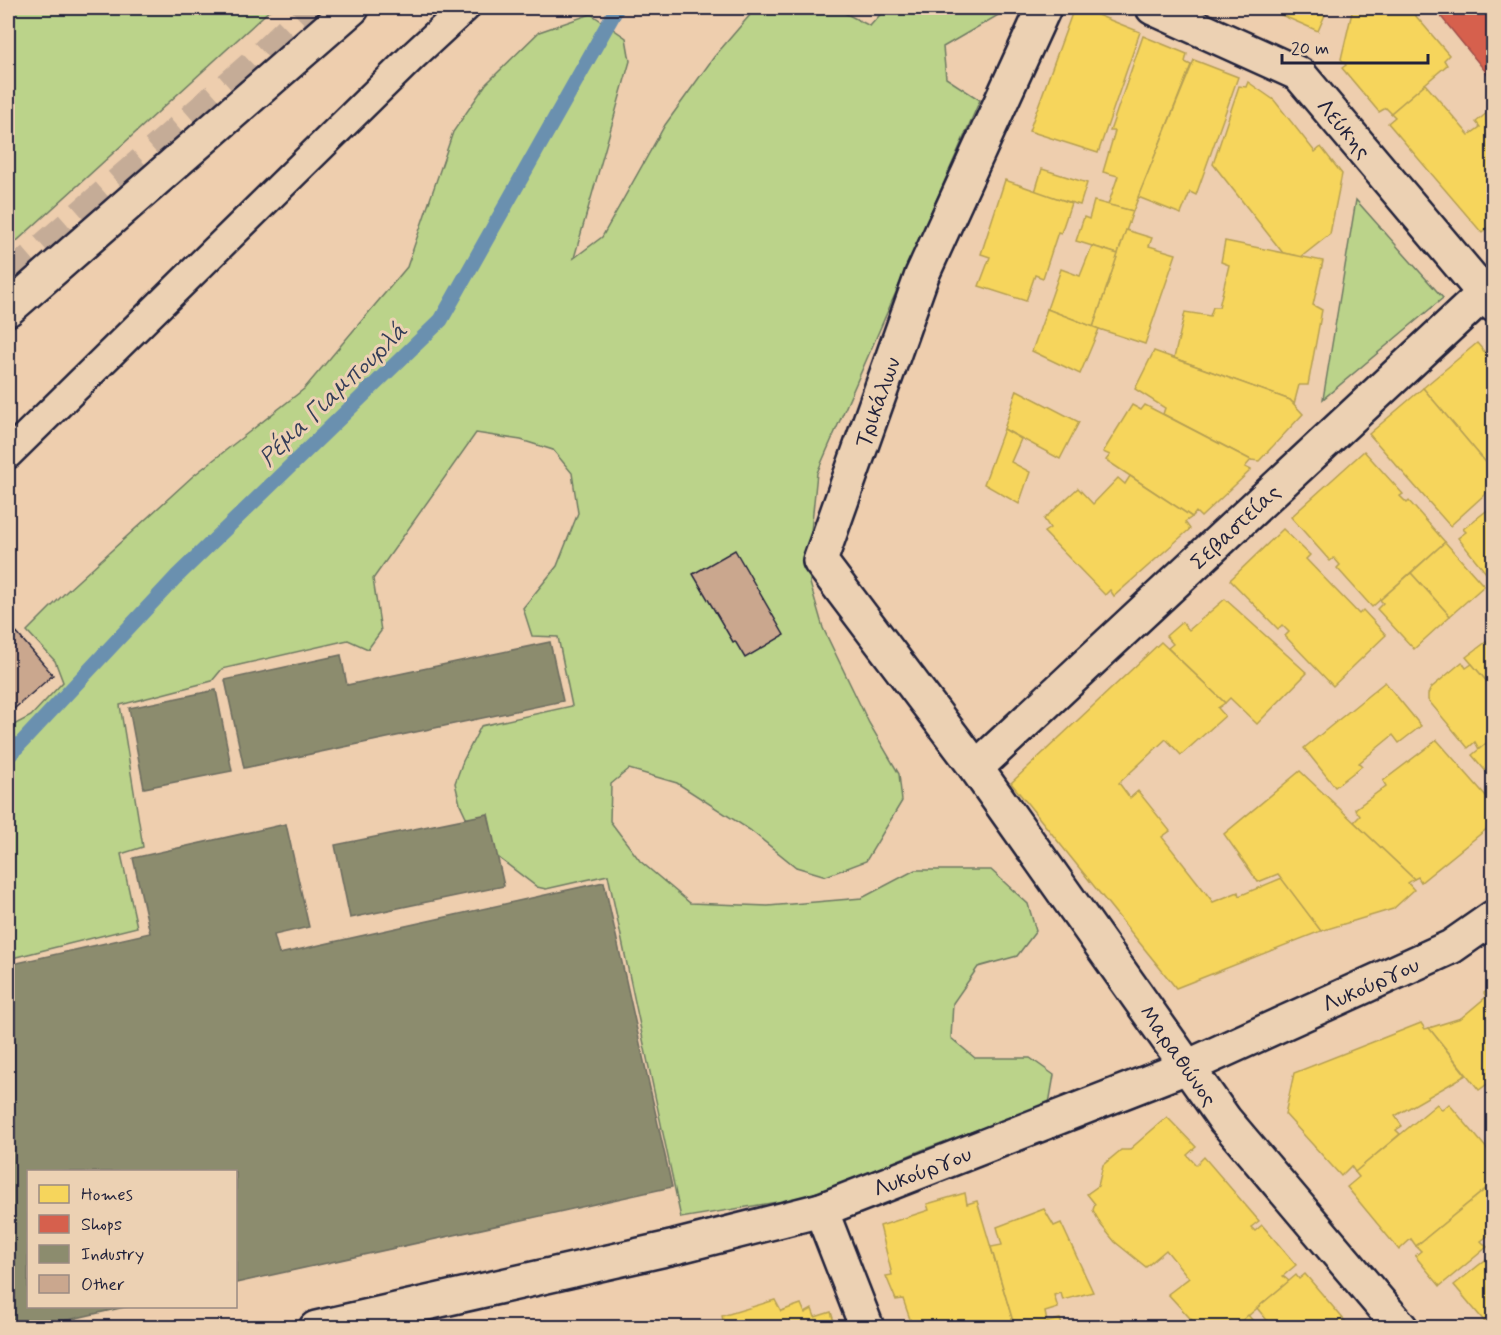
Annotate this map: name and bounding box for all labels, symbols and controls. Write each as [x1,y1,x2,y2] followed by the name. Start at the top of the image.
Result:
[1282,27,1428,65] scale bar
[1291,37,1329,61] text: 20 m
[1310,93,1377,165] street label: Λεύκης
[253,316,415,474] water label: Ρέμα Γιαμπουρλά
[850,353,908,452] street label: Τρικάλων
[1185,479,1287,577] street label: Σεβαστείας
[1318,951,1424,1020] street label: Λυκούργου
[1132,1000,1223,1112] street label: Μαραθώνος
[869,1141,976,1204] street label: Λυκούργου
[27,1170,237,1308] legend
[81,1183,133,1207] text: Homes
[81,1213,122,1237] text: Shops
[81,1243,144,1267] text: Industry
[81,1273,125,1297] text: Other

